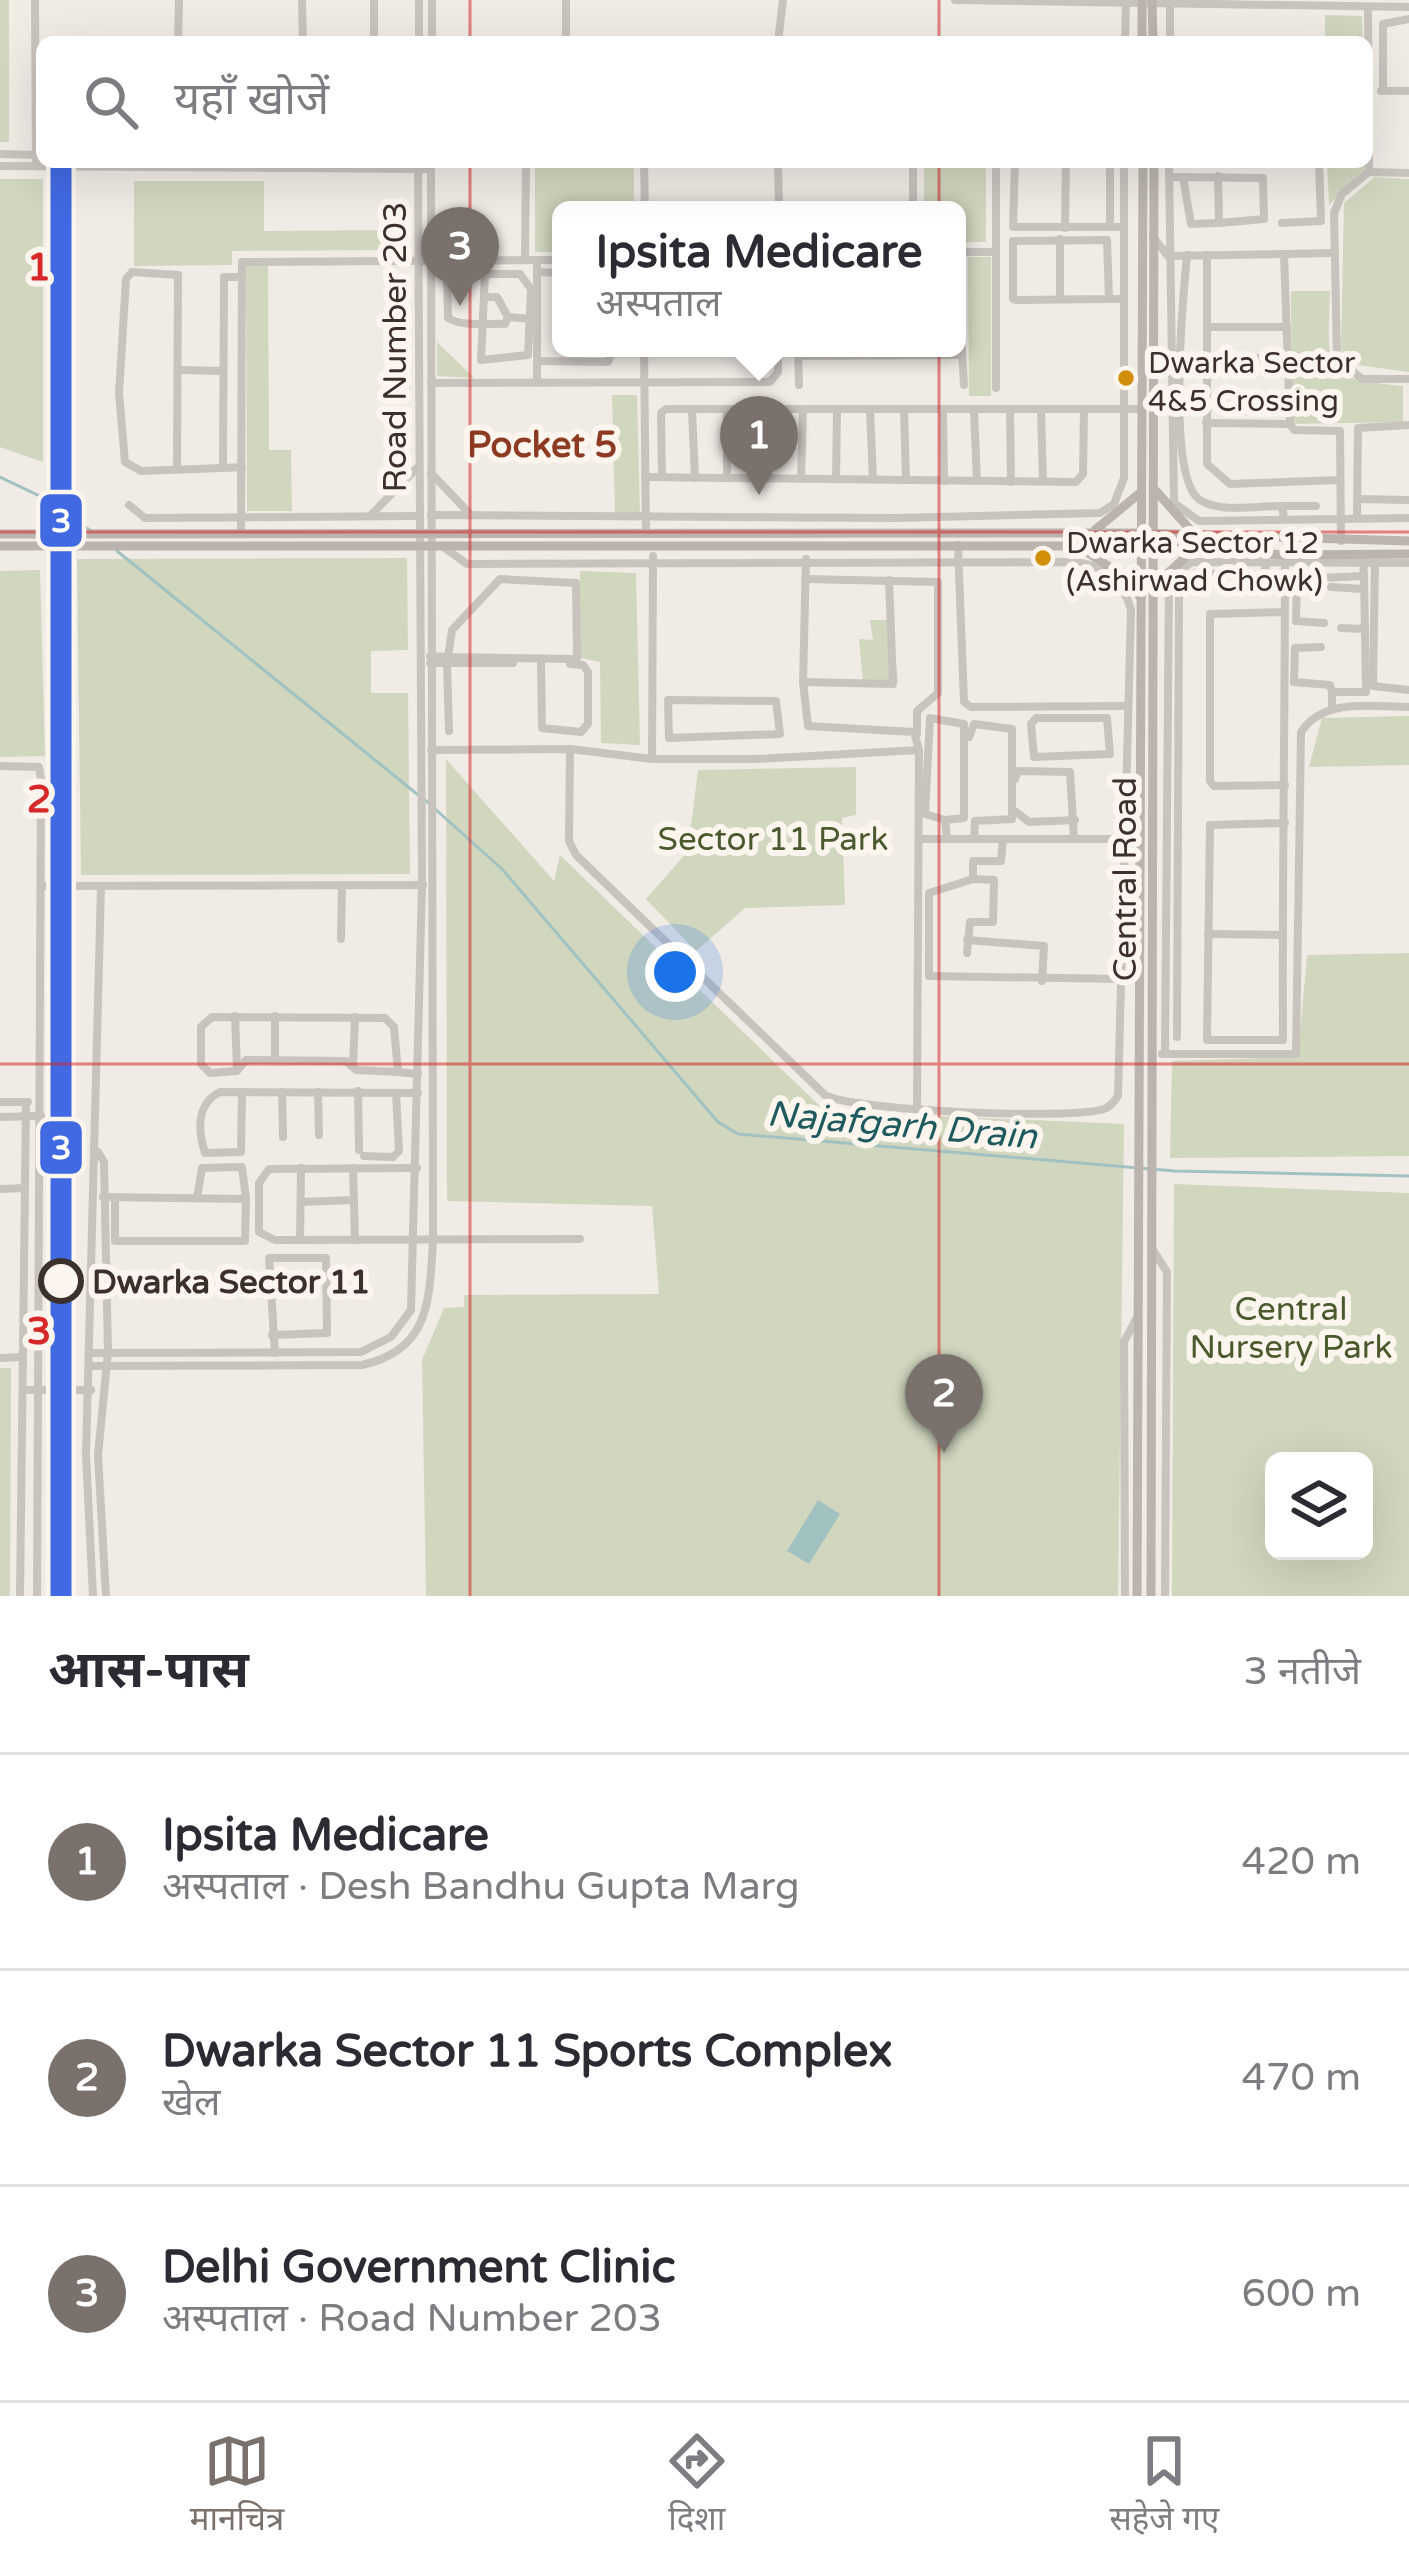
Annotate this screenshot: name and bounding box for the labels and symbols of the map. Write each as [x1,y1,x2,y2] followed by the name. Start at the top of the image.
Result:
[376,202,415,492] street label: Road Number 203
[421,207,499,306] pin: 3
[27,244,51,291] text: 1
[1148,345,1356,420] place label: Dwarka Sector 4&5 Crossing
[1115,367,1137,389] marker: Dwarka Sector 4&5 Crossing
[720,396,798,495] pin: 1
[467,424,617,467] district label: Pocket 5
[38,492,84,549] line badge: 3
[51,502,71,541] text: 3
[1066,525,1323,600] place label: Dwarka Sector 12 (Ashirwad Chowk)
[1032,547,1054,569] marker: Dwarka Sector 12 (Ashirwad Chowk)
[27,776,51,823] text: 2
[1106,777,1145,981] street label: Central Road
[658,820,888,859] park label: Sector 11 Park
[645,942,705,1002] your location
[765,1092,1039,1159] water label: Najafgarh Drain
[38,1119,84,1176] line badge: 3
[51,1129,71,1168] text: 3
[40,1260,82,1302] marker: Dwarka Sector 11
[92,1263,370,1302] place label: Dwarka Sector 11
[1190,1290,1392,1367] park label: Central Nursery Park
[27,1308,51,1355] text: 3
[905,1354,983,1453] pin: 2

